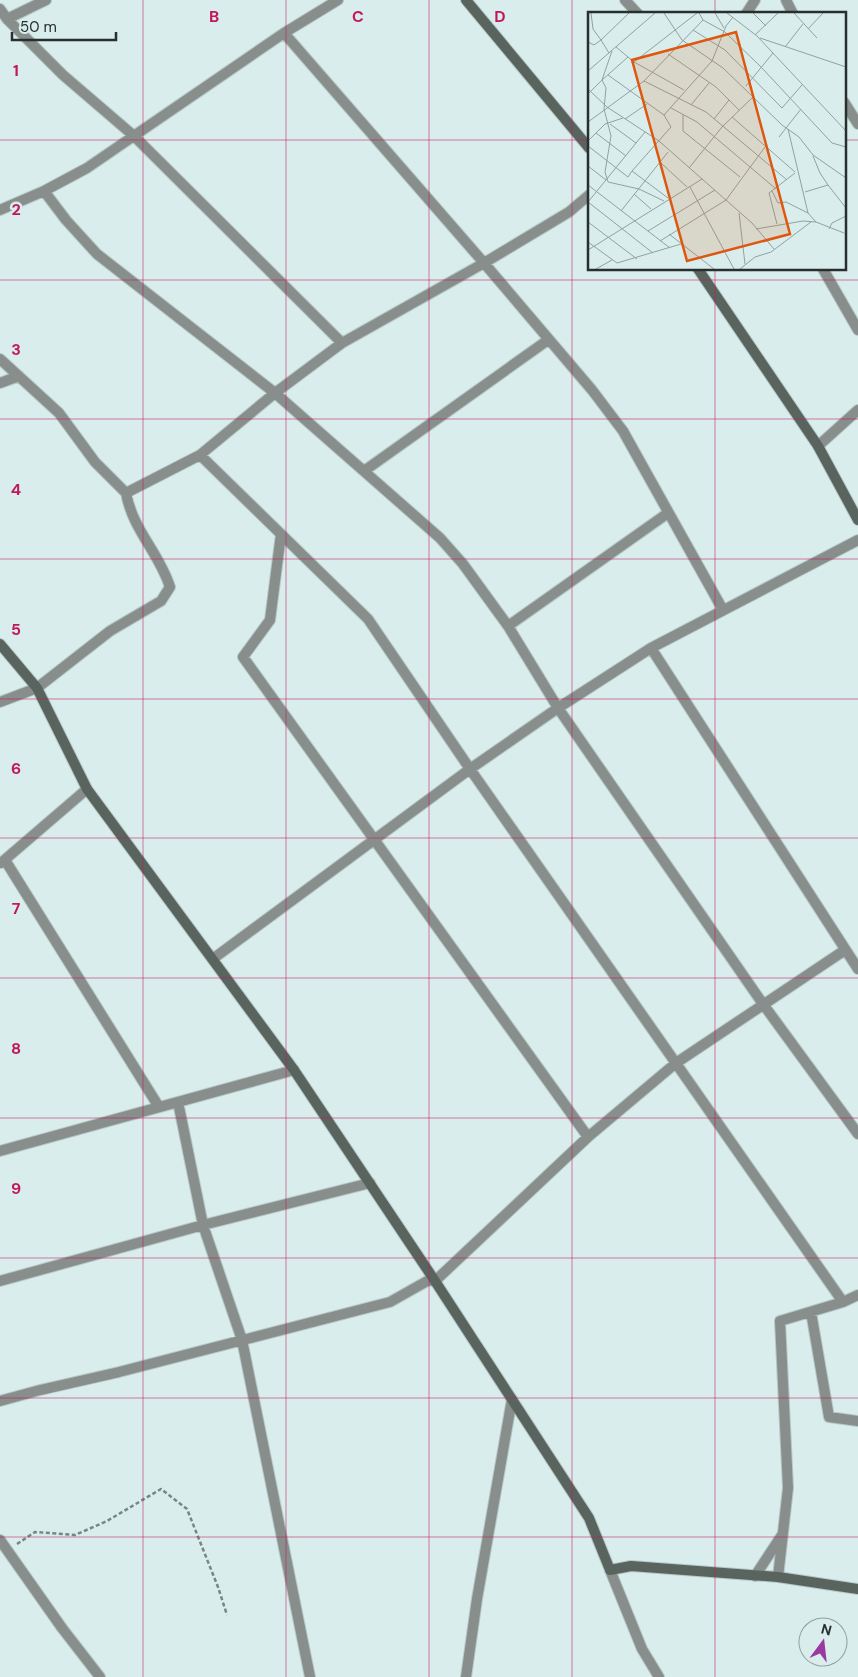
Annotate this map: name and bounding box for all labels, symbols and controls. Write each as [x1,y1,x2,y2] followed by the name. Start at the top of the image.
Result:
[209,6,219,27] text: B
[352,6,364,27] text: C
[494,6,506,27] text: D
[12,10,116,42] scale bar
[588,12,846,270] inset map
[20,17,57,37] text: 50 m
[13,60,19,81] text: 1
[11,199,21,220] text: 2
[11,339,21,360] text: 3
[11,479,21,500] text: 4
[11,619,21,640] text: 5
[11,758,21,779] text: 6
[12,898,21,919] text: 7
[11,1038,21,1059] text: 8
[11,1178,21,1199] text: 9
[798,1617,848,1667] north arrow
[819,1619,834,1639] text: N

